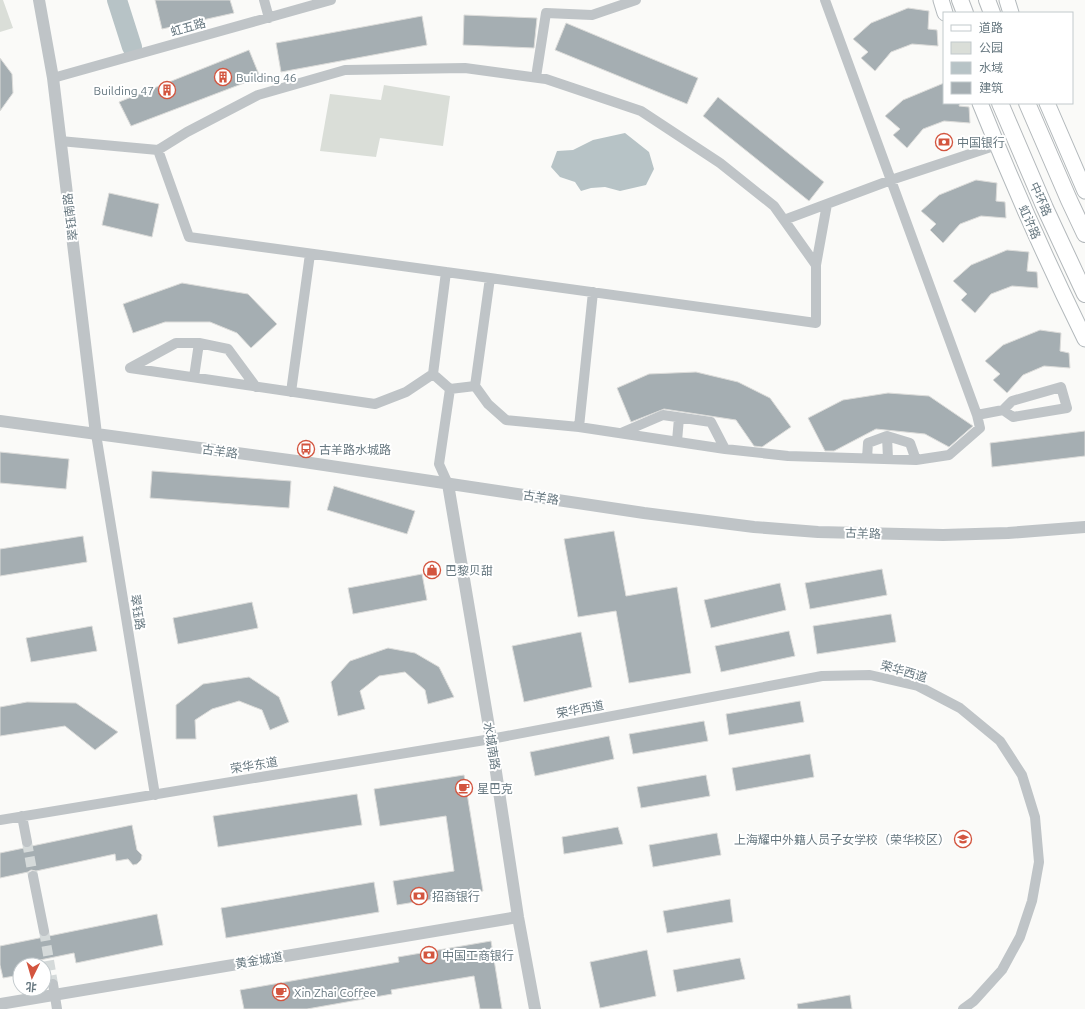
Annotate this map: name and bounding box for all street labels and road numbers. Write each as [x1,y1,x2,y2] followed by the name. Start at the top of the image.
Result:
[169,16,207,38] street label: 虹五路
[1028,180,1054,218] street label: 中环路
[61,192,79,242] street label: 翠钰南路
[1017,203,1043,241] street label: 虹许路
[201,442,239,460] street label: 古羊路
[522,488,560,506] street label: 古羊路
[845,526,881,540] street label: 古羊路
[129,593,147,631] street label: 翠钰路
[879,658,929,684] street label: 荣华西道
[555,698,605,720] street label: 荣华西道
[482,721,502,771] street label: 水城南路
[229,755,279,775] street label: 荣华东道
[234,950,284,970] street label: 黄金城道

